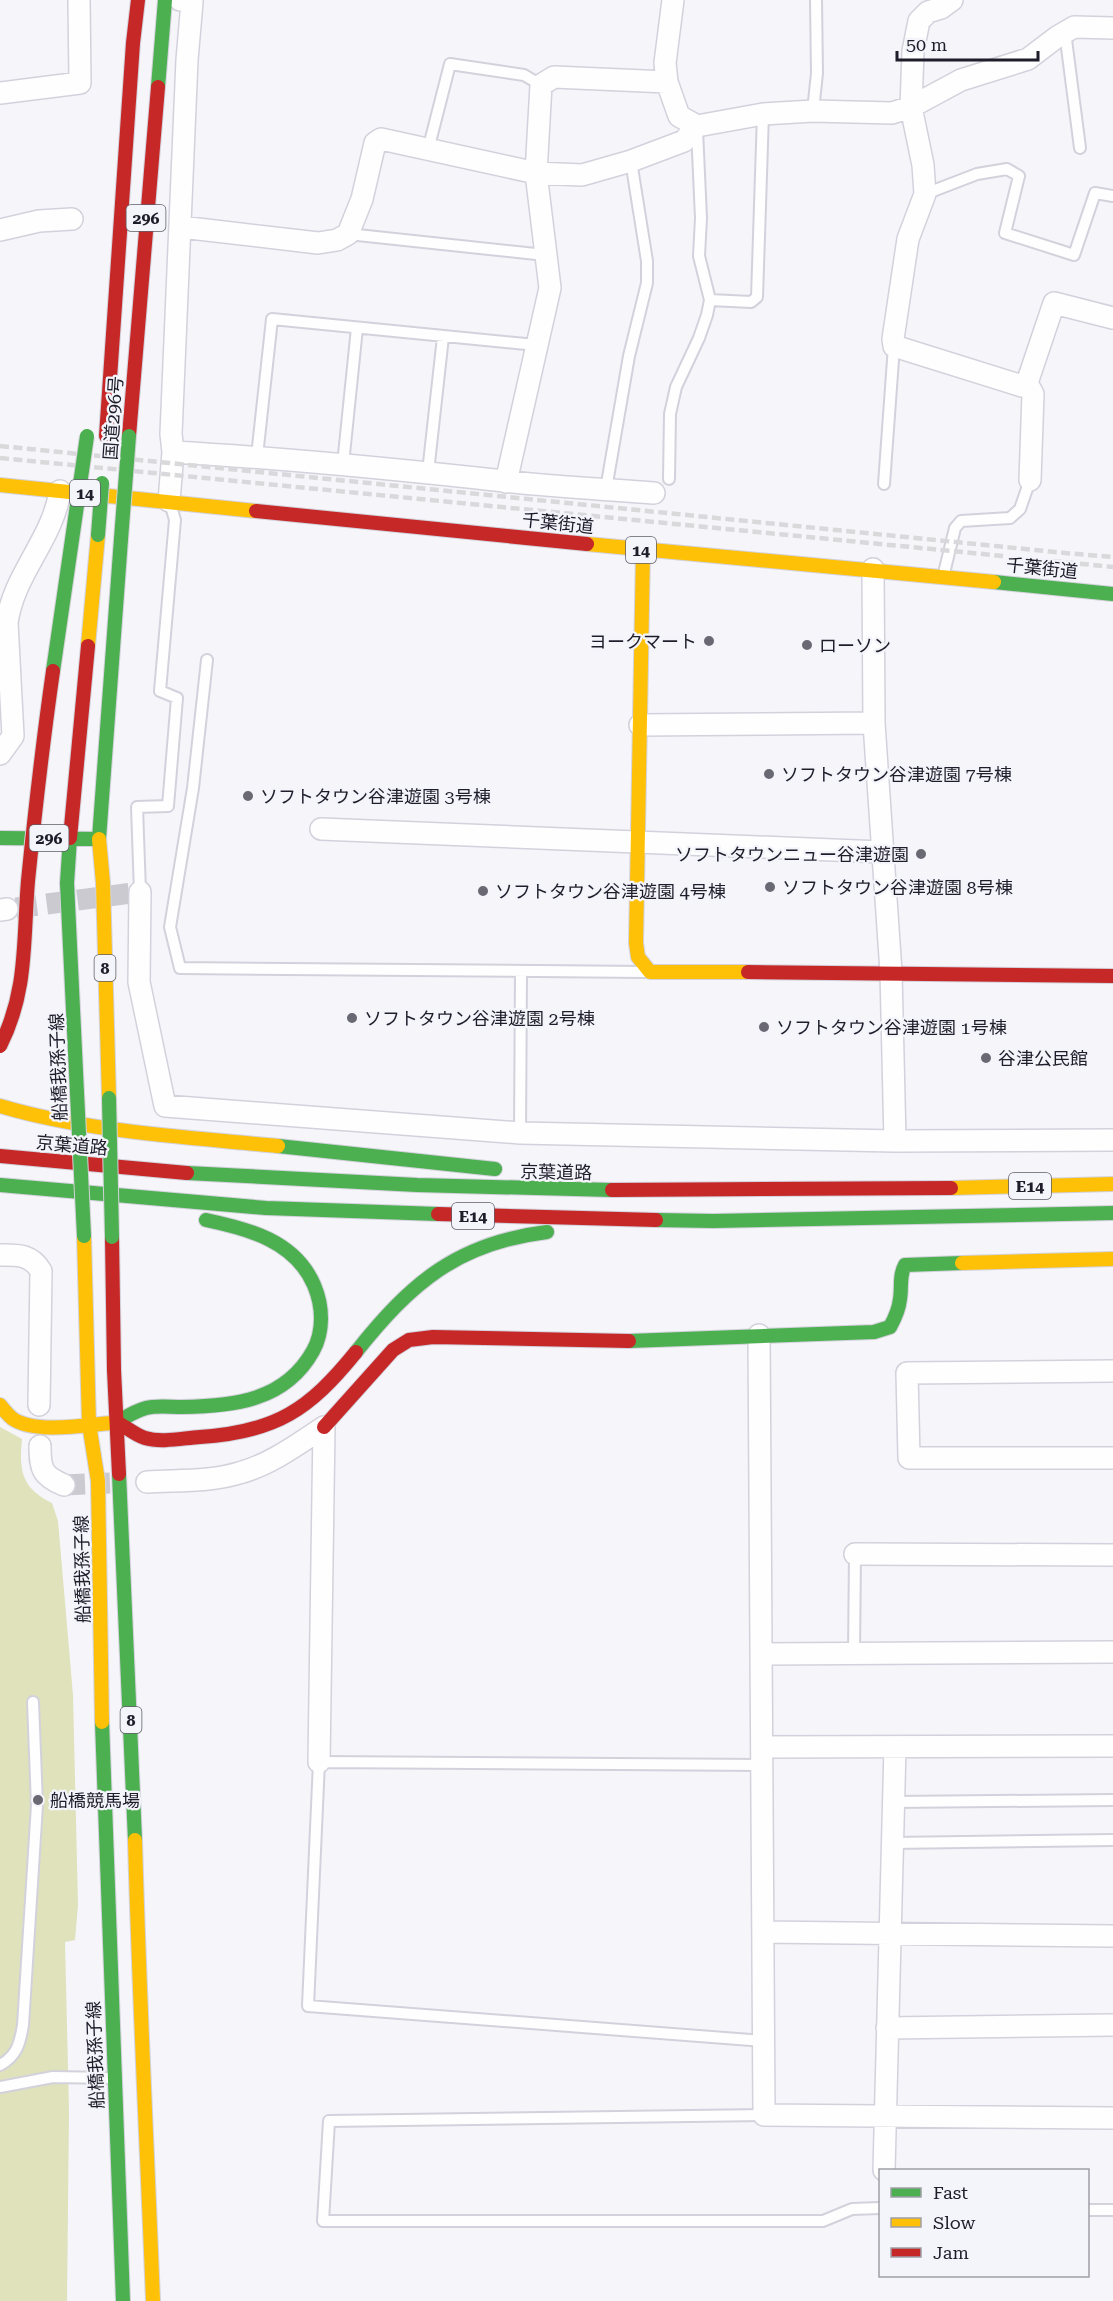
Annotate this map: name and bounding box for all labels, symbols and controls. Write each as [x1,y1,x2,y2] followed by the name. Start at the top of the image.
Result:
[897,24,1038,62] scale bar
[906,34,947,55] text: 50 m
[126,205,166,231] road number: 296
[100,375,126,461] street label: 国道296号
[70,480,100,506] road number: 14
[521,509,595,537] street label: 千葉街道
[626,537,656,563] road number: 14
[1005,554,1079,582] street label: 千葉街道
[589,631,697,652] place label: ヨークマート
[702,634,716,648] marker: ヨークマート
[819,635,891,656] place label: ローソン
[800,638,814,652] marker: ローソン
[781,764,1012,785] place label: ソフトタウン谷津遊園 7号棟
[762,767,776,781] marker: ソフトタウン谷津遊園 7号棟
[260,786,491,807] place label: ソフトタウン谷津遊園 3号棟
[241,789,255,803] marker: ソフトタウン谷津遊園 3号棟
[29,825,68,851] road number: 296
[675,844,909,865] place label: ソフトタウンニュー谷津遊園
[914,847,928,861] marker: ソフトタウンニュー谷津遊園
[782,877,1013,898] place label: ソフトタウン谷津遊園 8号棟
[763,880,777,894] marker: ソフトタウン谷津遊園 8号棟
[495,881,726,902] place label: ソフトタウン谷津遊園 4号棟
[476,884,490,898] marker: ソフトタウン谷津遊園 4号棟
[94,955,116,981] road number: 8
[364,1008,595,1029] place label: ソフトタウン谷津遊園 2号棟
[345,1011,359,1025] marker: ソフトタウン谷津遊園 2号棟
[46,1013,70,1121] street label: 船橋我孫子線
[776,1017,1007,1038] place label: ソフトタウン谷津遊園 1号棟
[757,1020,771,1034] marker: ソフトタウン谷津遊園 1号棟
[998,1048,1088,1069] place label: 谷津公民館
[979,1051,993,1065] marker: 谷津公民館
[35,1131,109,1159] street label: 京葉道路
[520,1161,592,1183] street label: 京葉道路
[1009,1173,1051,1199] road number: E14
[452,1203,494,1229] road number: E14
[71,1515,93,1623] street label: 船橋我孫子線
[120,1707,142,1733] road number: 8
[50,1790,140,1811] place label: 船橋競馬場
[31,1793,45,1807] marker: 船橋競馬場
[83,2001,107,2109] street label: 船橋我孫子線
[879,2169,1089,2277] legend
[933,2182,968,2203] text: Fast
[933,2212,975,2233] text: Slow
[933,2242,969,2263] text: Jam

